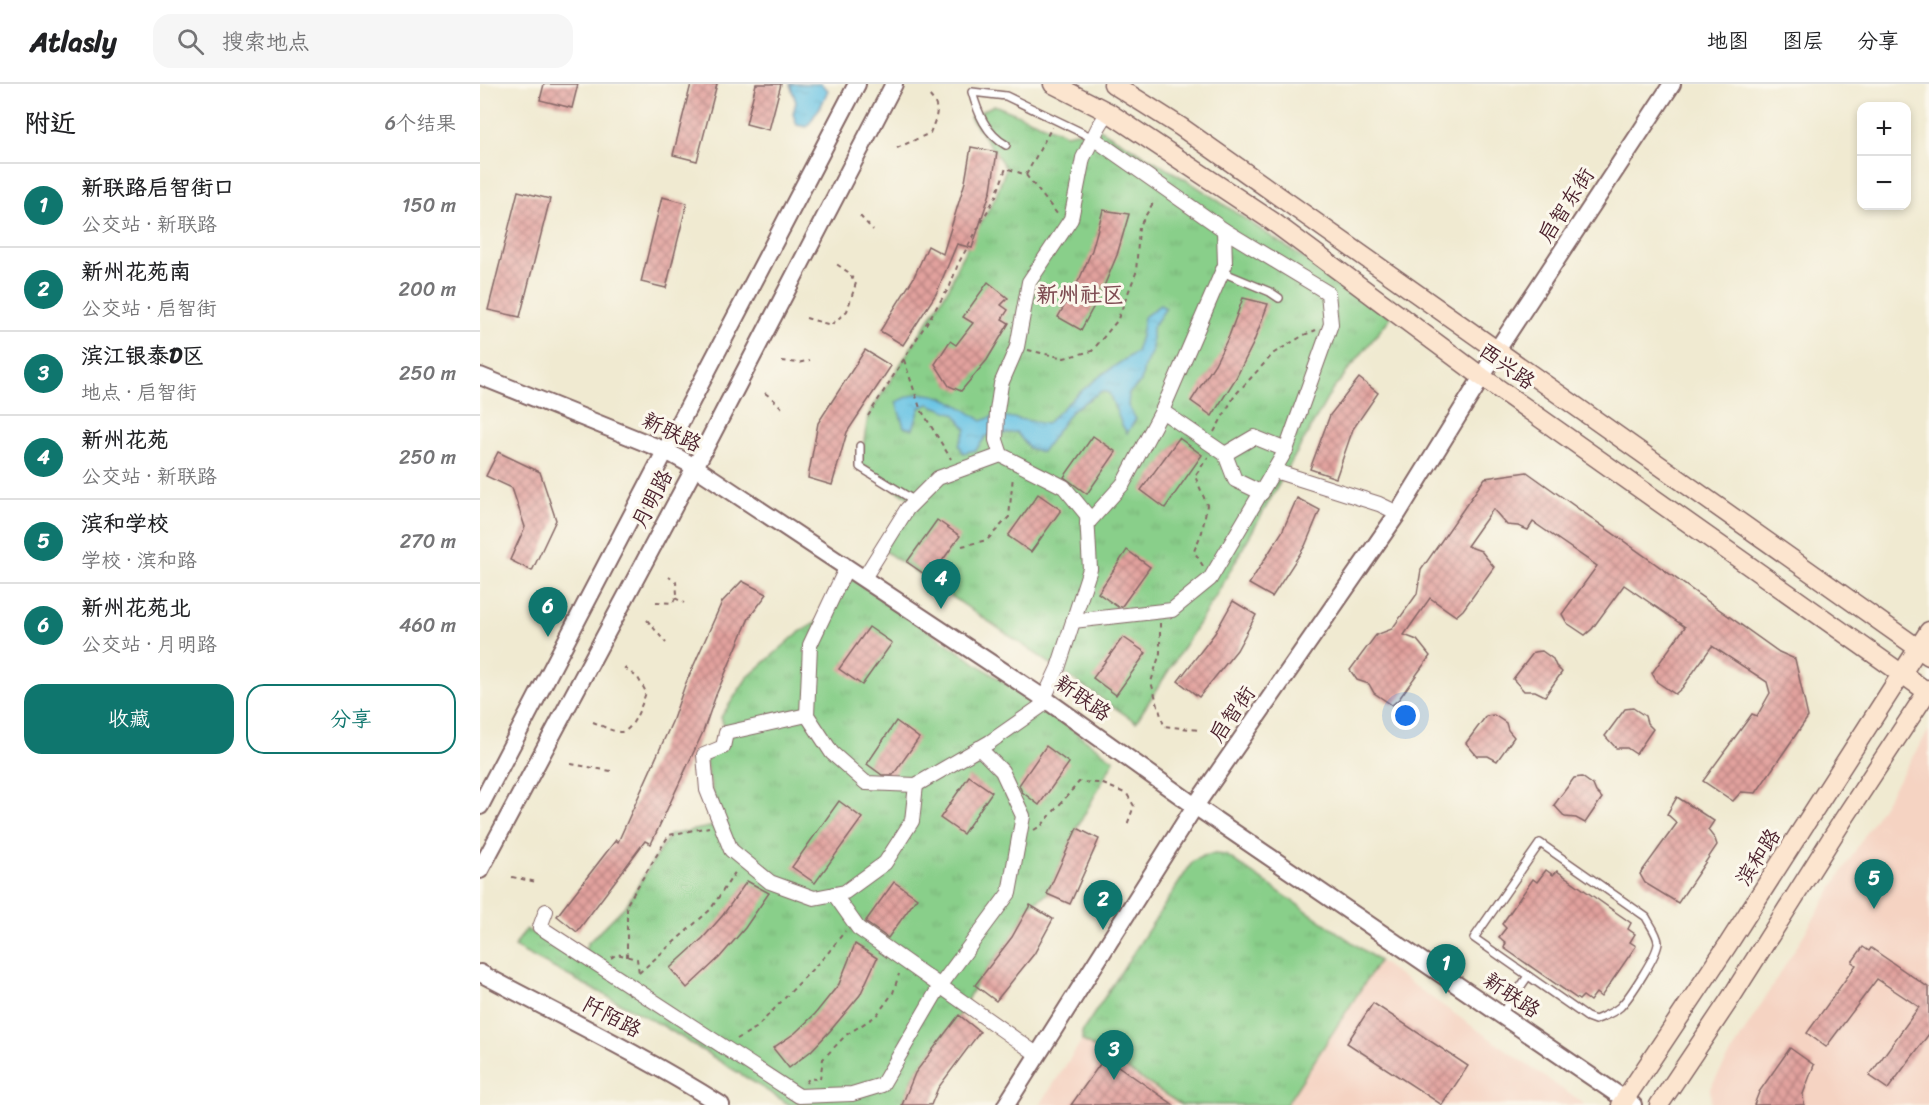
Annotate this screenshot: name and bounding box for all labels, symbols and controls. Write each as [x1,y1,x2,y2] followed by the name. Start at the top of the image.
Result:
[153,14,573,68] search box
[30,17,117,66] text: Atlasly
[222,22,310,61] text: 搜索地点
[1707,22,1749,60] text: 地图
[1782,22,1824,60] text: 图层
[1857,22,1899,60] text: 分享
[174,25,207,58] icon: search
[24,100,76,146] text: 附近
[1857,102,1911,210] map controls
[1857,102,1911,156] button: +
[385,106,456,141] text: 6个结果
[1857,156,1911,210] button: −
[1527,159,1605,251] street label: 启智东街
[81,168,235,207] text: 新联路启智街口
[39,188,48,223] text: 1
[402,188,456,223] text: 150 m
[81,207,217,242] text: 公交站 · 新联路
[81,252,191,291] text: 新州花苑南
[38,272,49,307] text: 2
[399,272,456,307] text: 200 m
[1036,275,1124,314] district label: 新州社区
[81,291,217,326] text: 公交站 · 启智街
[1470,332,1544,400] street label: 西兴路
[81,336,204,375] text: 滨江银泰D区
[38,356,49,391] text: 3
[399,356,456,391] text: 250 m
[81,375,197,410] text: 地点 · 启智街
[635,401,709,463] street label: 新联路
[81,420,169,459] text: 新州花苑
[37,440,50,475] text: 4
[399,440,456,475] text: 250 m
[81,459,217,494] text: 公交站 · 新联路
[620,462,684,536] street label: 月明路
[81,504,169,543] text: 滨和学校
[37,524,50,559] text: 5
[400,524,456,559] text: 270 m
[81,543,197,578] text: 学校 · 滨和路
[922,560,960,609] pin: 4
[81,588,191,627] text: 新州花苑北
[528,588,568,637] pin: 6
[38,608,49,643] text: 6
[399,608,456,643] text: 460 m
[81,627,217,662] text: 公交站 · 月明路
[1046,664,1120,732] street label: 新联路
[1198,677,1266,751] street label: 启智街
[24,684,234,754] button: 收藏
[246,684,456,754] button: 分享
[1391,701,1420,730] your location
[1725,820,1791,894] street label: 滨和路
[1854,860,1894,909] pin: 5
[1084,880,1122,930] pin: 2
[1426,944,1466,994] pin: 1
[1475,962,1549,1028] street label: 新联路
[575,985,649,1049] street label: 阡陌路
[1094,1030,1134,1080] pin: 3

